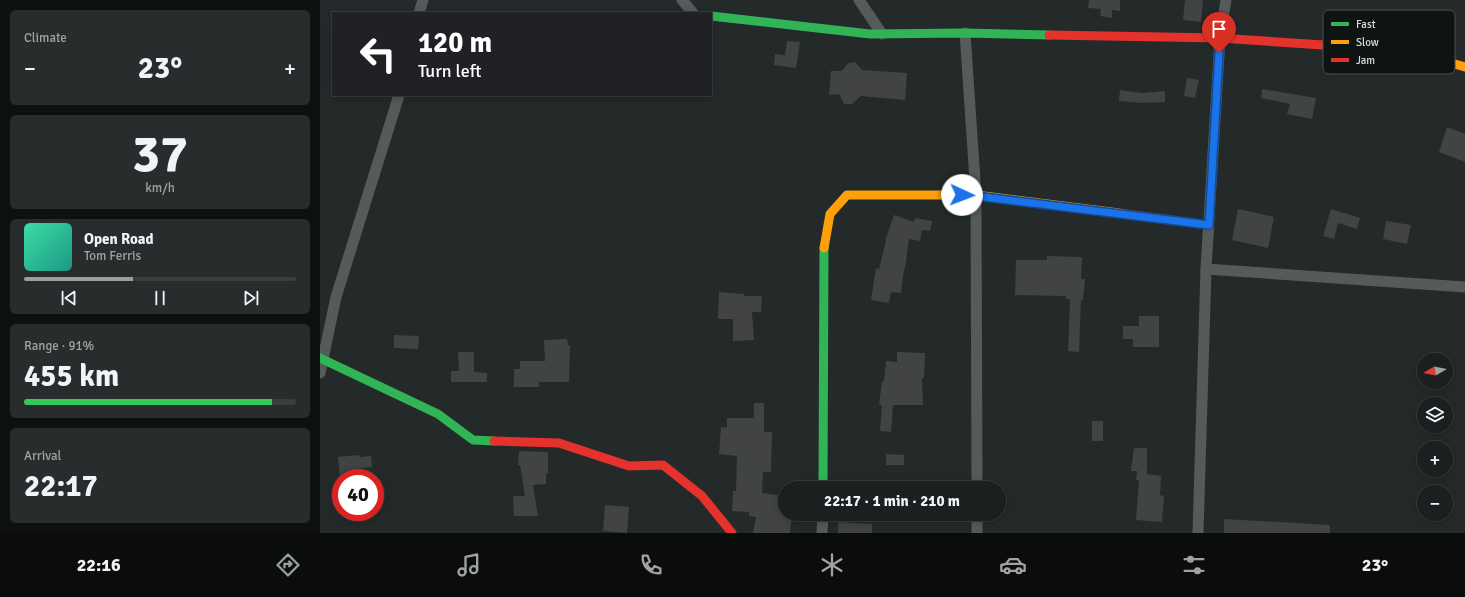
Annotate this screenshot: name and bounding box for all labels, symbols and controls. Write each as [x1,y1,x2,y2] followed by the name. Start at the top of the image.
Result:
[1323,10,1455,74] legend
[1202,12,1236,53] pin
[1208,18,1230,40] icon: arrive
[1356,18,1376,31] text: Fast
[418,26,492,60] text: 120 m
[352,28,404,80] icon: left
[24,30,67,46] text: Climate
[1356,36,1379,49] text: Slow
[138,50,182,87] text: 23°
[1356,54,1375,67] text: Jam
[24,55,36,82] text: −
[284,55,296,82] text: +
[418,60,481,82] text: Turn left
[132,122,188,186] text: 37
[941,174,983,216] position arrow
[145,180,175,196] text: km/h
[84,230,154,248] text: Open Road
[84,248,141,264] text: Tom Ferris
[58,287,80,309] icon: previous
[149,287,171,309] icon: pause
[240,287,262,309] icon: next
[24,338,94,354] text: Range · 91%
[1417,353,1453,389] north arrow
[1417,353,1453,521] map controls
[24,358,119,395] text: 455 km
[1417,397,1453,433] button: layers
[1417,441,1453,477] button: +
[24,448,61,464] text: Arrival
[24,468,98,505] text: 22:17
[332,469,384,521] speed limit sign: 40
[1417,485,1453,521] button: −
[824,492,960,510] text: 22:17 · 1 min · 210 m
[274,551,302,579] icon: directions
[455,551,483,579] icon: music
[637,551,665,579] icon: phone
[818,551,846,579] icon: climate
[999,551,1027,579] icon: car
[1180,551,1208,579] icon: filters
[77,554,121,576] text: 22:16
[1362,554,1388,576] text: 23°

